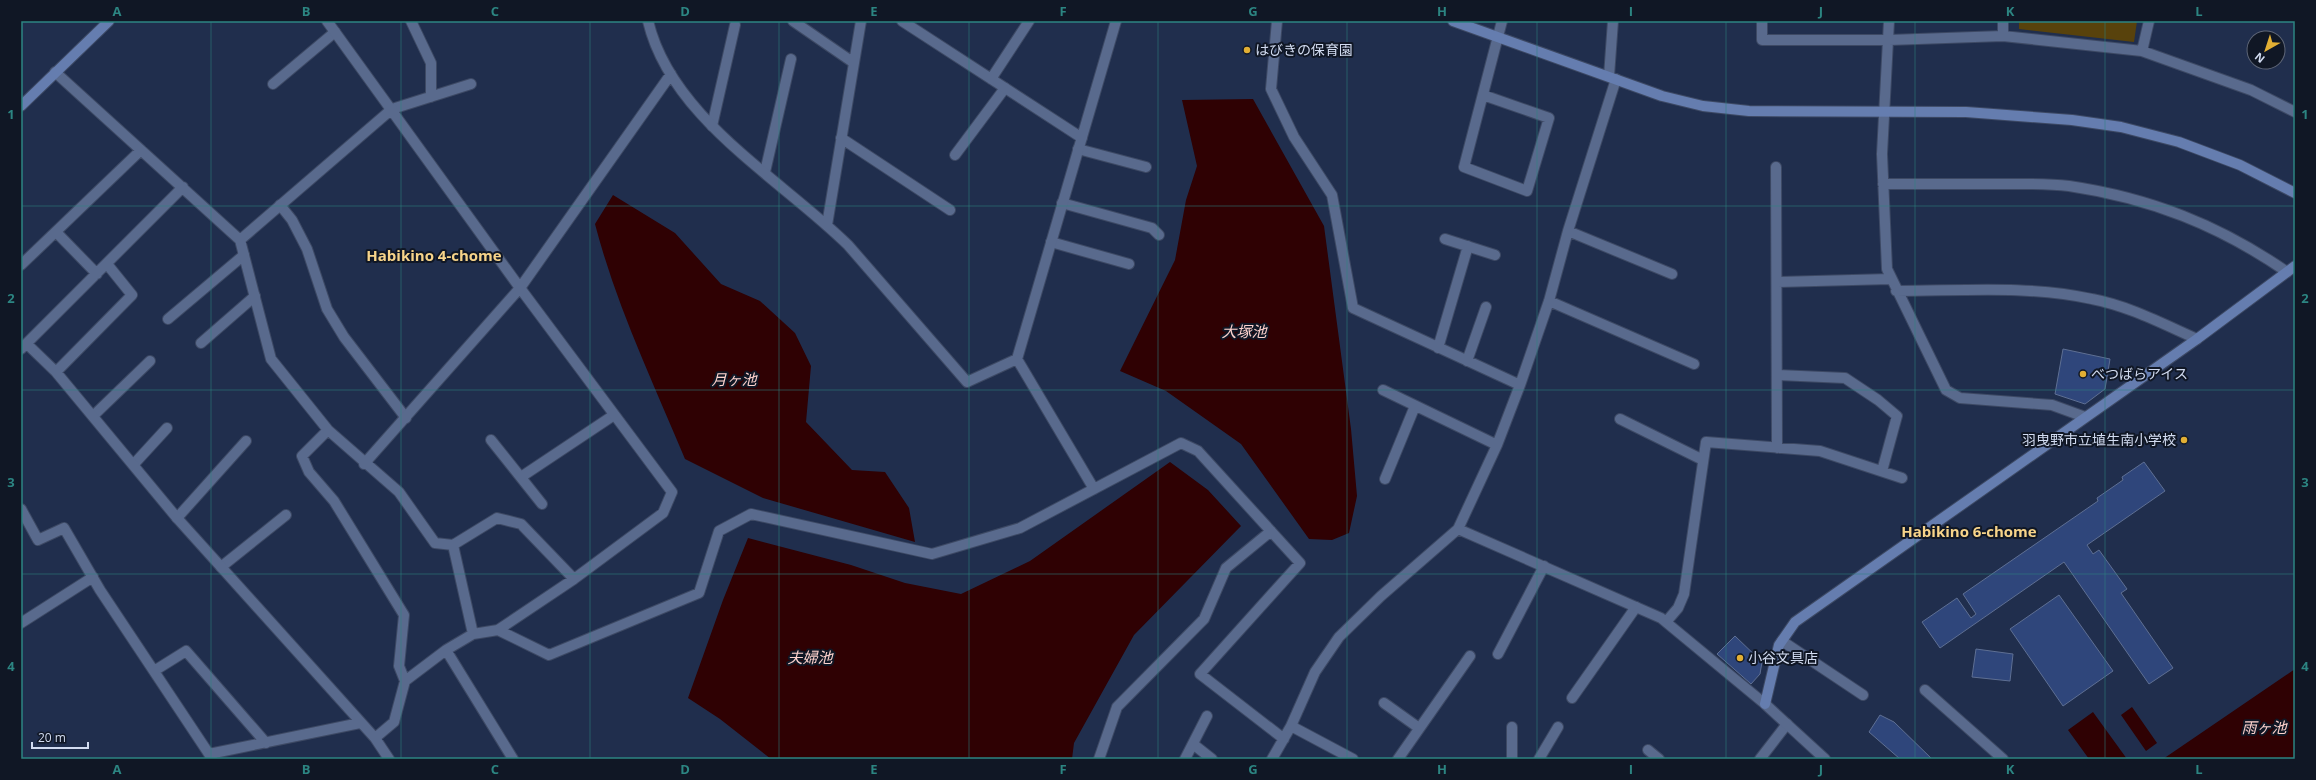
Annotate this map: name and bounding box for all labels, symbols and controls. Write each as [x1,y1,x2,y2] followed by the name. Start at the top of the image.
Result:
[113,2,122,20] text: A
[302,2,311,20] text: B
[491,2,499,20] text: C
[680,2,690,20] text: D
[870,2,878,20] text: E
[1059,2,1067,20] text: F
[1248,2,1258,20] text: G
[1437,2,1447,20] text: H
[1629,2,1633,20] text: I
[1818,2,1823,20] text: J
[2006,2,2015,20] text: K
[2195,2,2203,20] text: L
[2246,30,2286,70] north arrow
[1255,40,1353,59] place label: はびきの保育園
[1242,45,1252,55] marker: はびきの保育園
[2251,50,2268,67] text: N
[7,105,15,123] text: 1
[2301,105,2309,123] text: 1
[366,245,502,265] district label: Habikino 4-chome
[7,289,15,307] text: 2
[2301,289,2309,307] text: 2
[1221,321,1268,341] water label: 大塚池
[2091,364,2188,383] place label: べつばらアイス
[711,369,758,389] water label: 月ヶ池
[2078,369,2088,379] marker: べつばらアイス
[2022,430,2176,449] place label: 羽曳野市立埴生南小学校
[2179,435,2189,445] marker: 羽曳野市立埴生南小学校
[7,473,15,491] text: 3
[2301,473,2309,491] text: 3
[1901,521,2037,541] district label: Habikino 6-chome
[787,647,834,667] water label: 夫婦池
[1748,648,1818,667] place label: 小谷文具店
[1735,653,1745,663] marker: 小谷文具店
[7,657,15,675] text: 4
[2301,657,2309,675] text: 4
[2241,717,2288,737] water label: 雨ヶ池
[32,724,88,750] scale bar
[38,729,66,746] text: 20 m
[113,760,122,778] text: A
[302,760,311,778] text: B
[491,760,499,778] text: C
[680,760,690,778] text: D
[870,760,878,778] text: E
[1059,760,1067,778] text: F
[1248,760,1258,778] text: G
[1437,760,1447,778] text: H
[1629,760,1633,778] text: I
[1818,760,1823,778] text: J
[2006,760,2015,778] text: K
[2195,760,2203,778] text: L

